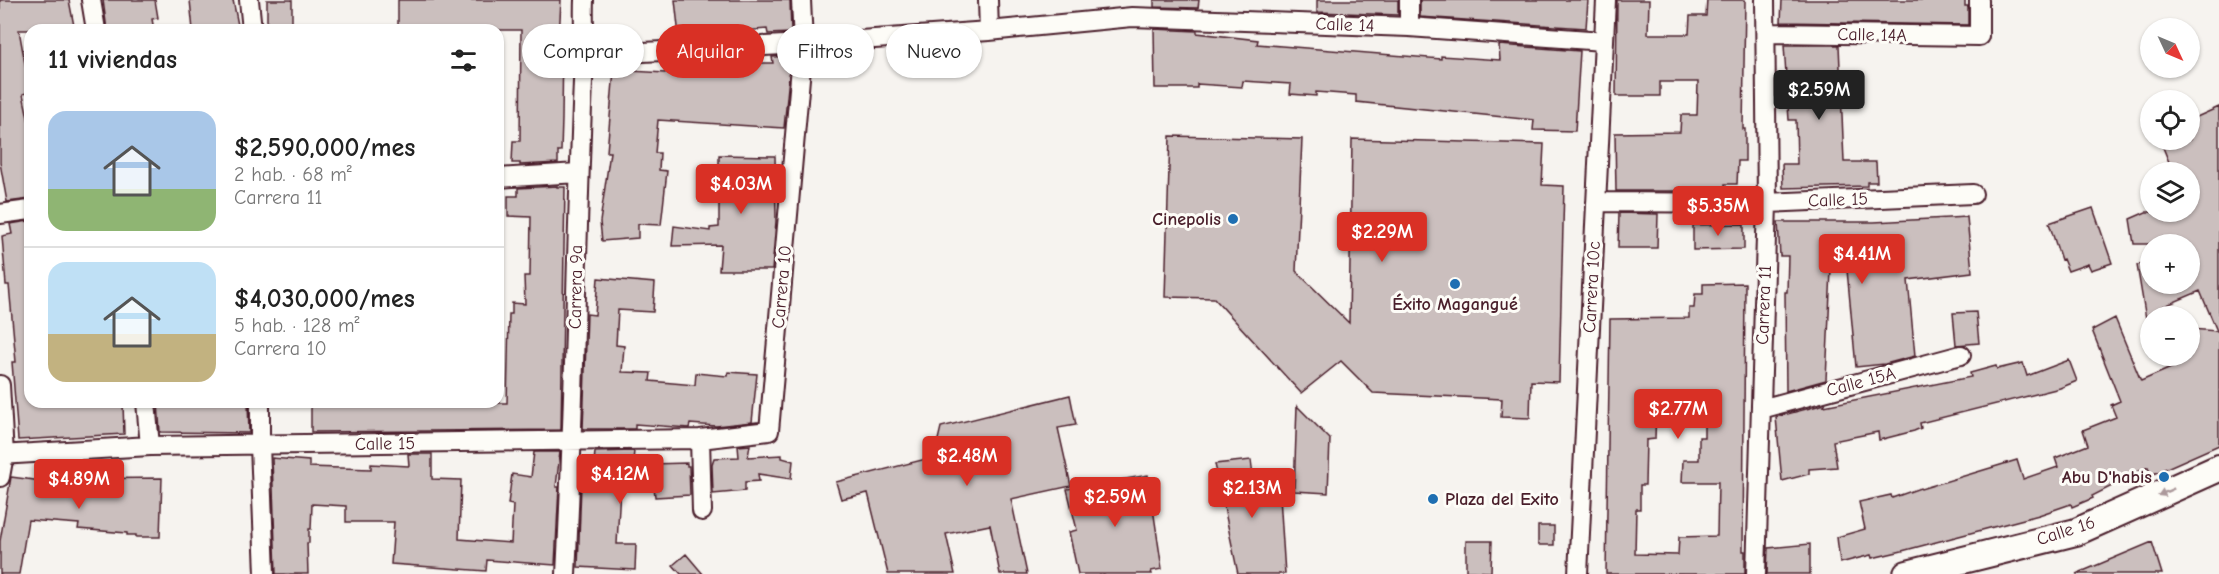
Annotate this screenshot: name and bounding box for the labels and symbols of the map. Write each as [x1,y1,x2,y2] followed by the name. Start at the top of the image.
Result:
[1315,13,1375,37] street label: Calle 14
[2140,18,2200,78] north arrow
[1837,24,1907,46] street label: Calle 14A
[1770,70,1868,121] pin: $2.59M
[692,164,790,215] pin: $4.03M
[1669,186,1767,237] pin: $5.35M
[1808,188,1868,212] street label: Calle 15
[1152,209,1221,230] place label: Cinepolis
[1226,212,1240,226] marker: Cinepolis
[1333,212,1431,263] pin: $2.29M
[1813,234,1911,285] pin: $4.41M
[1579,240,1605,334] street label: Carrera 10c
[768,244,796,330] street label: Carrera 10
[565,245,587,329] street label: Carrera 9a
[1752,265,1776,345] street label: Carrera 11
[1448,277,1462,291] marker: Éxito Magangué
[1392,293,1518,315] place label: Éxito Magangué
[1824,363,1898,401] street label: Calle 15A
[1629,389,1727,440] pin: $2.77M
[355,433,415,455] street label: Calle 15
[918,436,1016,487] pin: $2.48M
[571,454,669,505] pin: $4.12M
[30,459,128,510] pin: $4.89M
[2062,467,2152,488] place label: Abu D'habis
[1203,468,1301,519] pin: $2.13M
[2157,470,2171,484] marker: Abu D'habis
[1066,477,1164,528] pin: $2.59M
[2157,487,2174,496] one-way arrow
[1445,489,1559,510] place label: Plaza del Exito
[1426,492,1440,506] marker: Plaza del Exito
[2034,512,2098,550] street label: Calle 16

